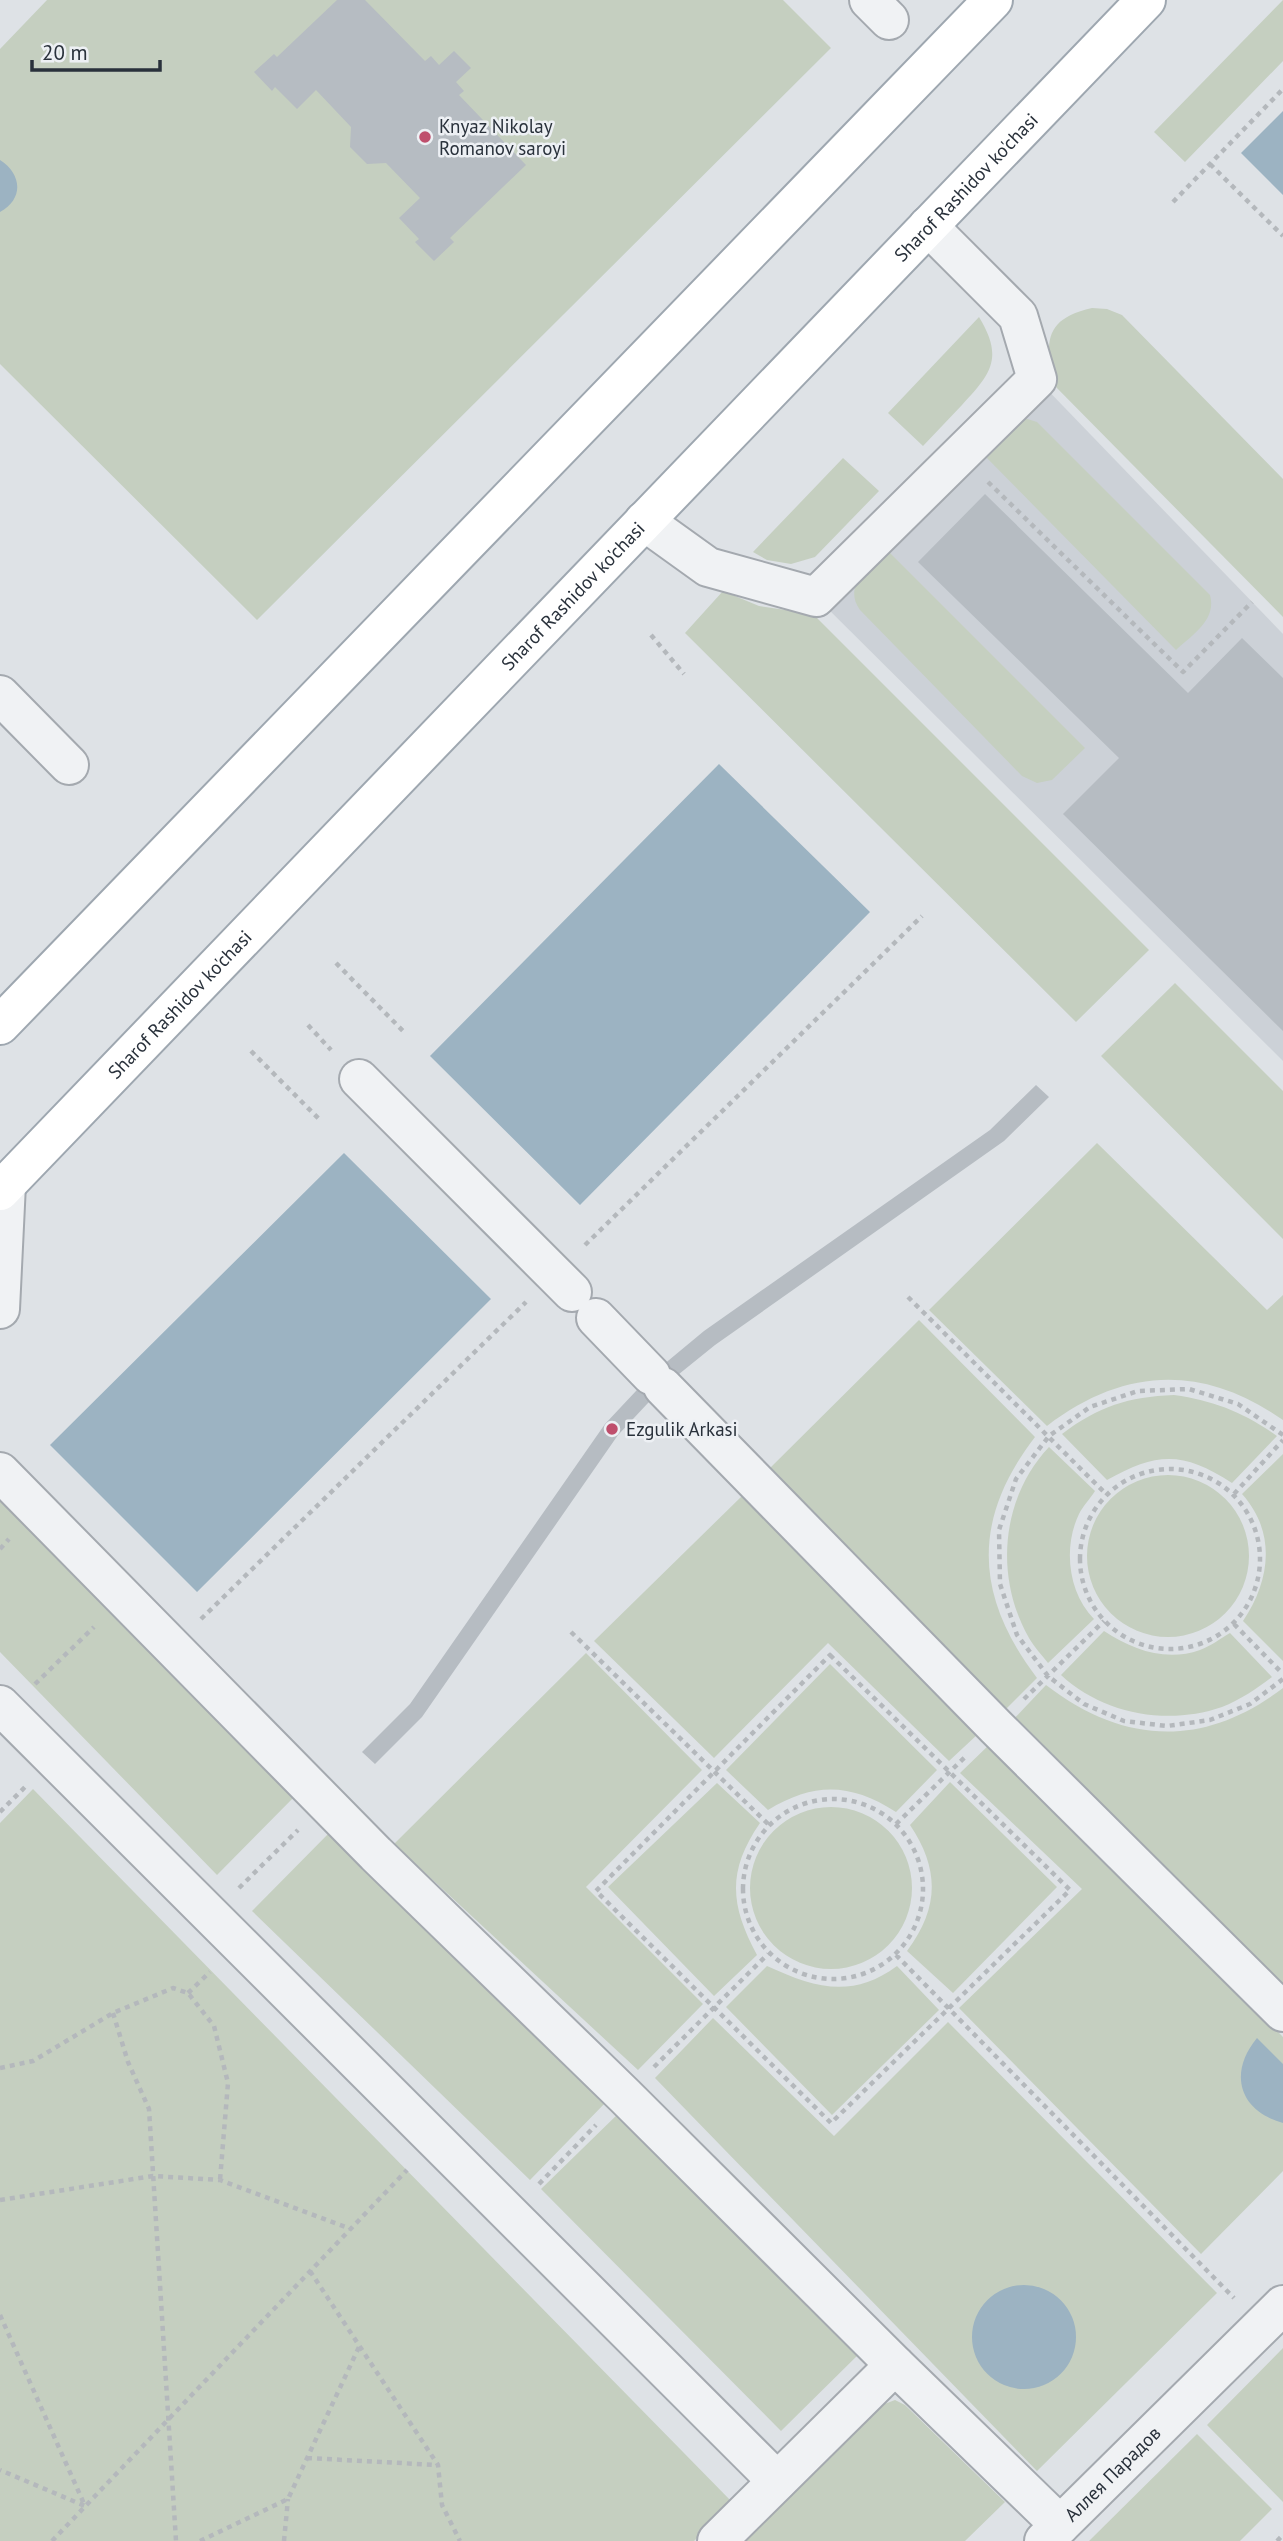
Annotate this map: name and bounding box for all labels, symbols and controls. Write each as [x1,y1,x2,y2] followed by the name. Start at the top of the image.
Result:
[32,28,159,72] scale bar
[42,39,88,66] text: 20 m
[889,108,1043,267] street label: Sharof Rashidov ko'chasi
[439,114,566,160] place label: Knyaz Nikolay Romanov saroyi
[417,129,433,145] marker: Knyaz Nikolay Romanov saroyi
[496,516,650,675] street label: Sharof Rashidov ko'chasi
[103,925,257,1084] street label: Sharof Rashidov ko'chasi
[626,1417,738,1441] place label: Ezgulik Arkasi
[604,1421,620,1437] marker: Ezgulik Arkasi
[1059,2421,1165,2526] street label: Аллея Парадов

